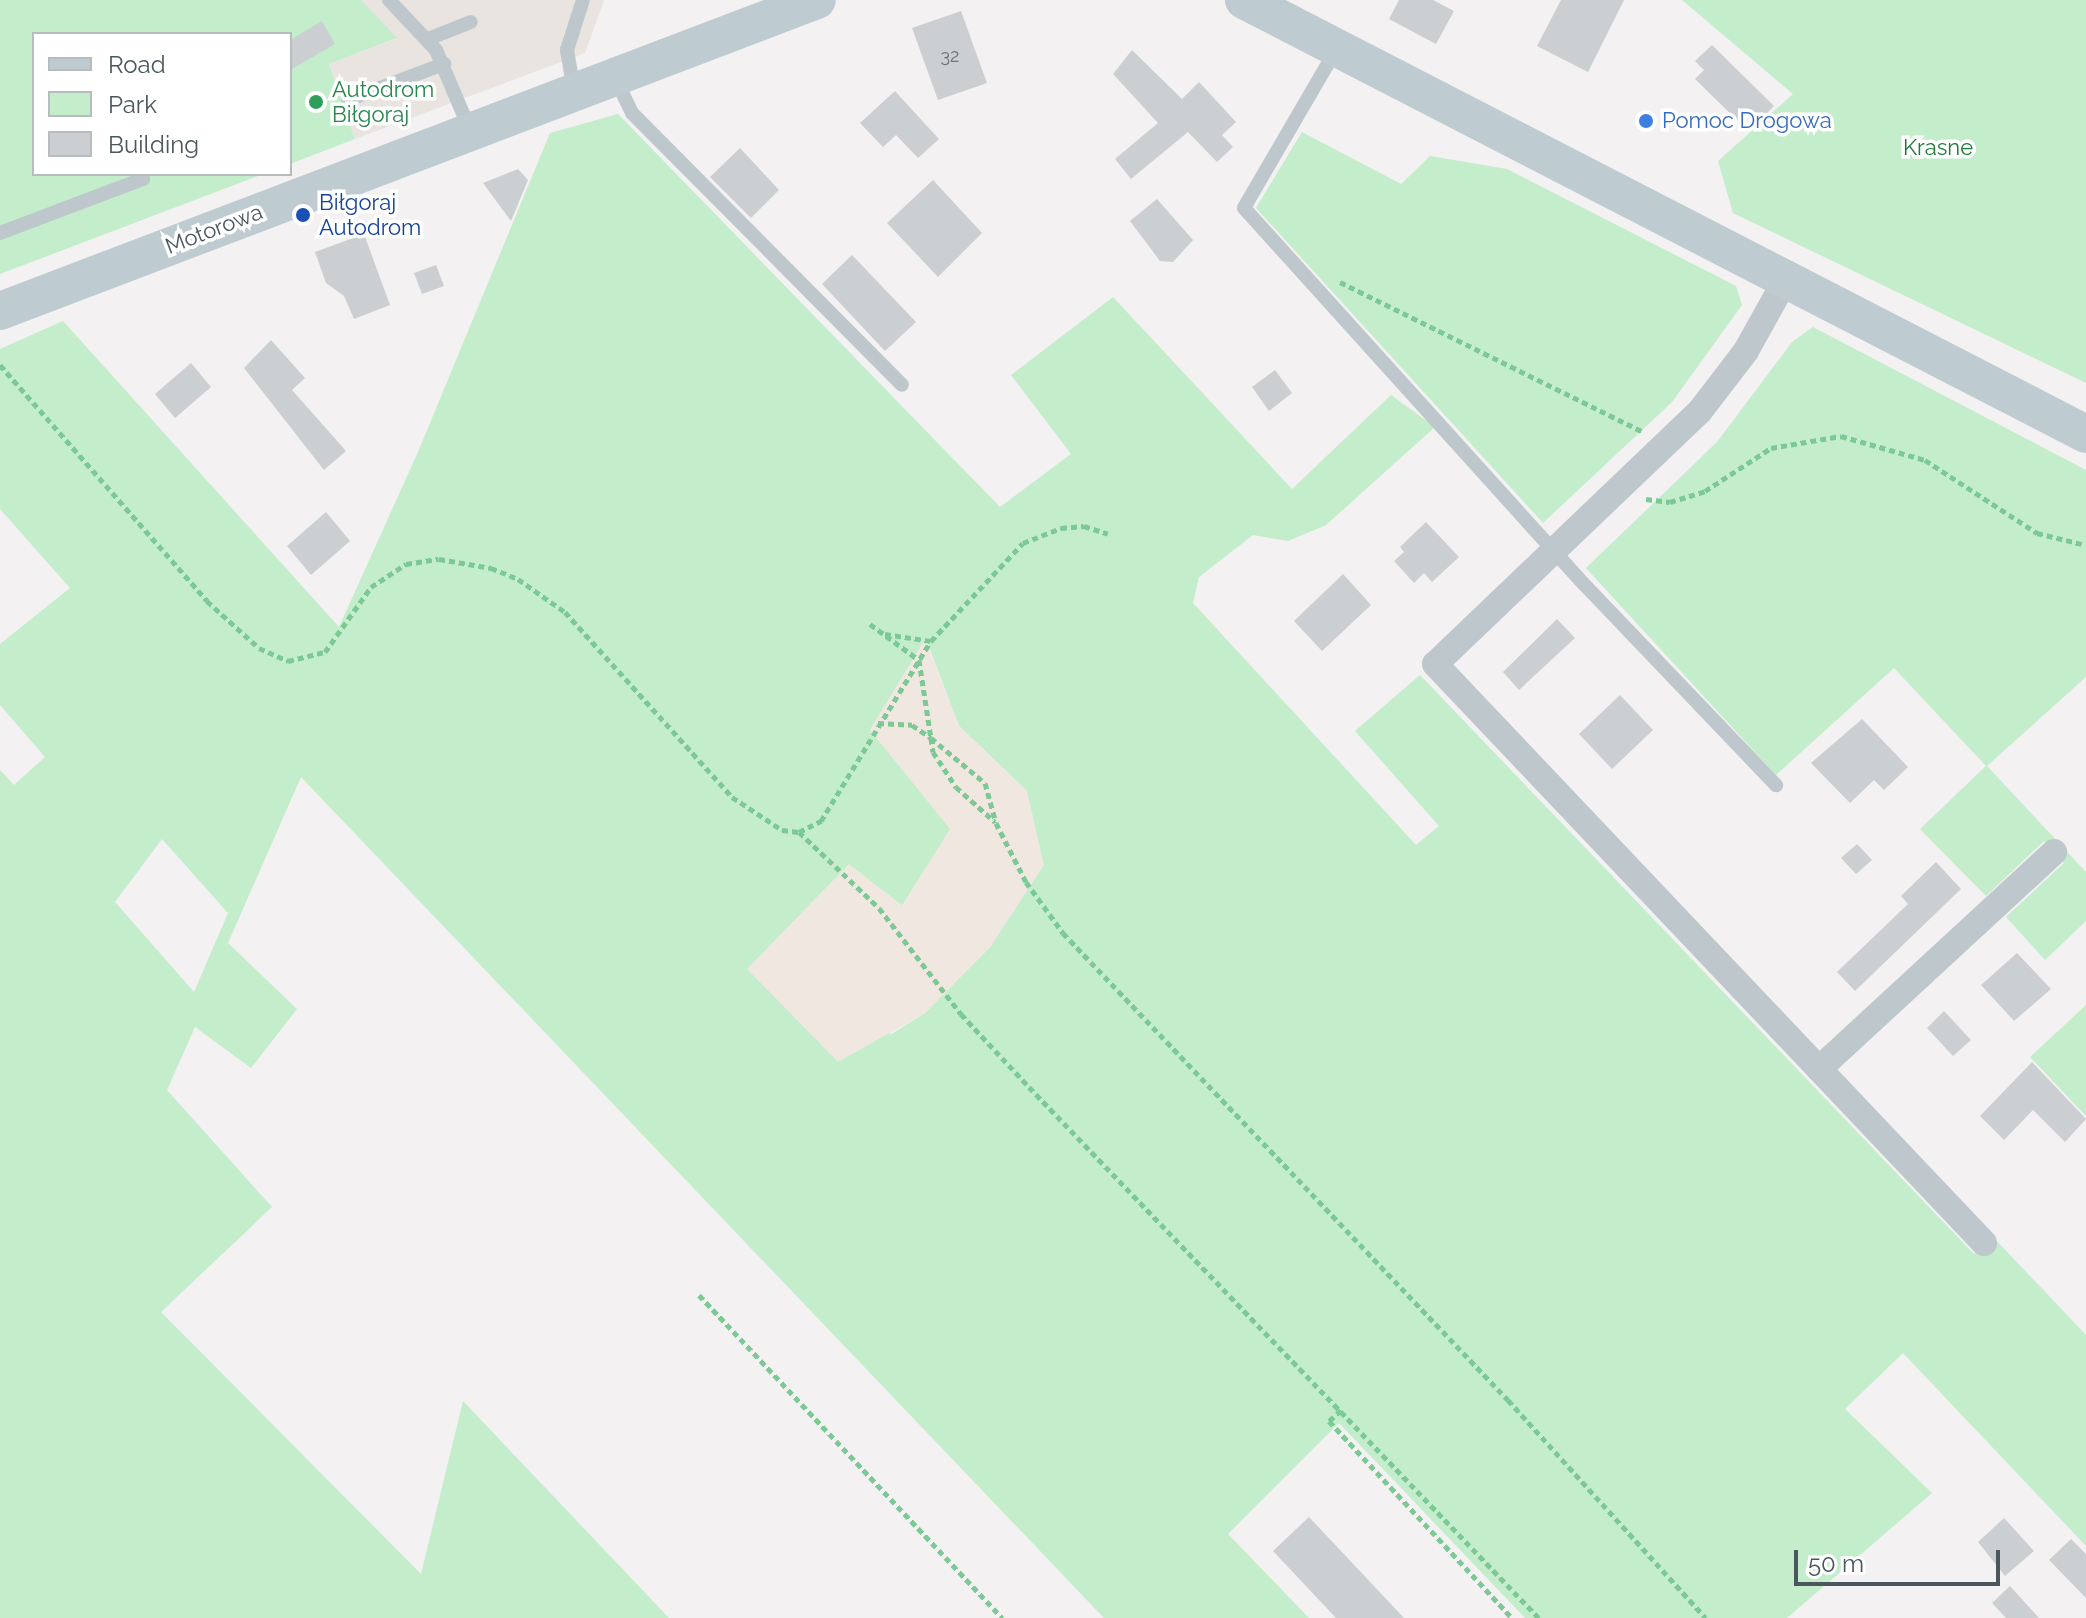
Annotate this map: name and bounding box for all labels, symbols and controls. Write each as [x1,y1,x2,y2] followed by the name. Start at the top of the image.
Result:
[32,32,292,176] legend
[941,45,959,67] house number: 32
[108,50,166,79] text: Road
[332,76,434,128] place label: Autodrom Biłgoraj
[108,90,157,119] text: Park
[307,93,325,111] marker: Autodrom Biłgoraj
[1662,108,1832,134] place label: Pomoc Drogowa
[1637,112,1655,130] marker: Pomoc Drogowa
[108,130,199,159] text: Building
[1903,135,1973,161] park label: Krasne
[319,189,421,240] place label: Biłgoraj Autodrom
[162,198,266,260] street label: Motorowa
[294,206,312,224] marker: Biłgoraj Autodrom
[1798,1534,2004,1584] scale bar
[1808,1549,1864,1578] text: 50 m

